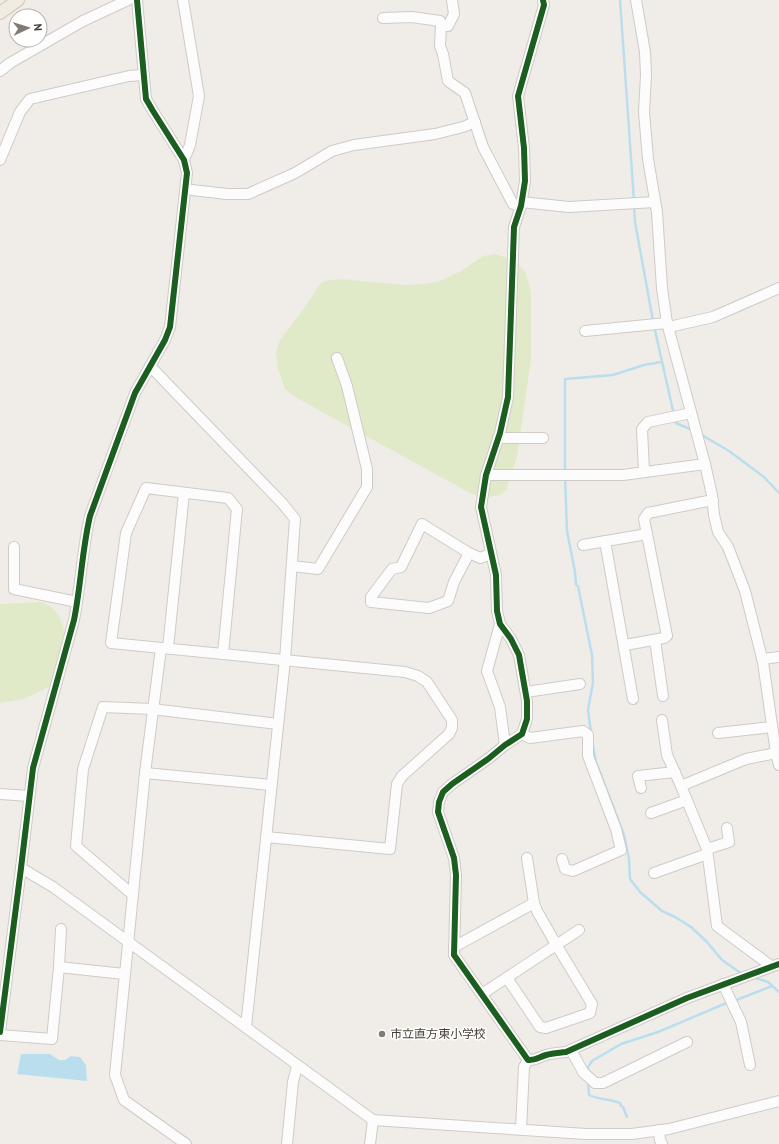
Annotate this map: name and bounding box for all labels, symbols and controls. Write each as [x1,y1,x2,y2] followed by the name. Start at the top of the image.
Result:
[8,8,48,48] north arrow
[31,23,45,31] text: N
[390,1026,486,1041] place label: 市立直方東小学校
[377,1029,387,1039] marker: 市立直方東小学校

